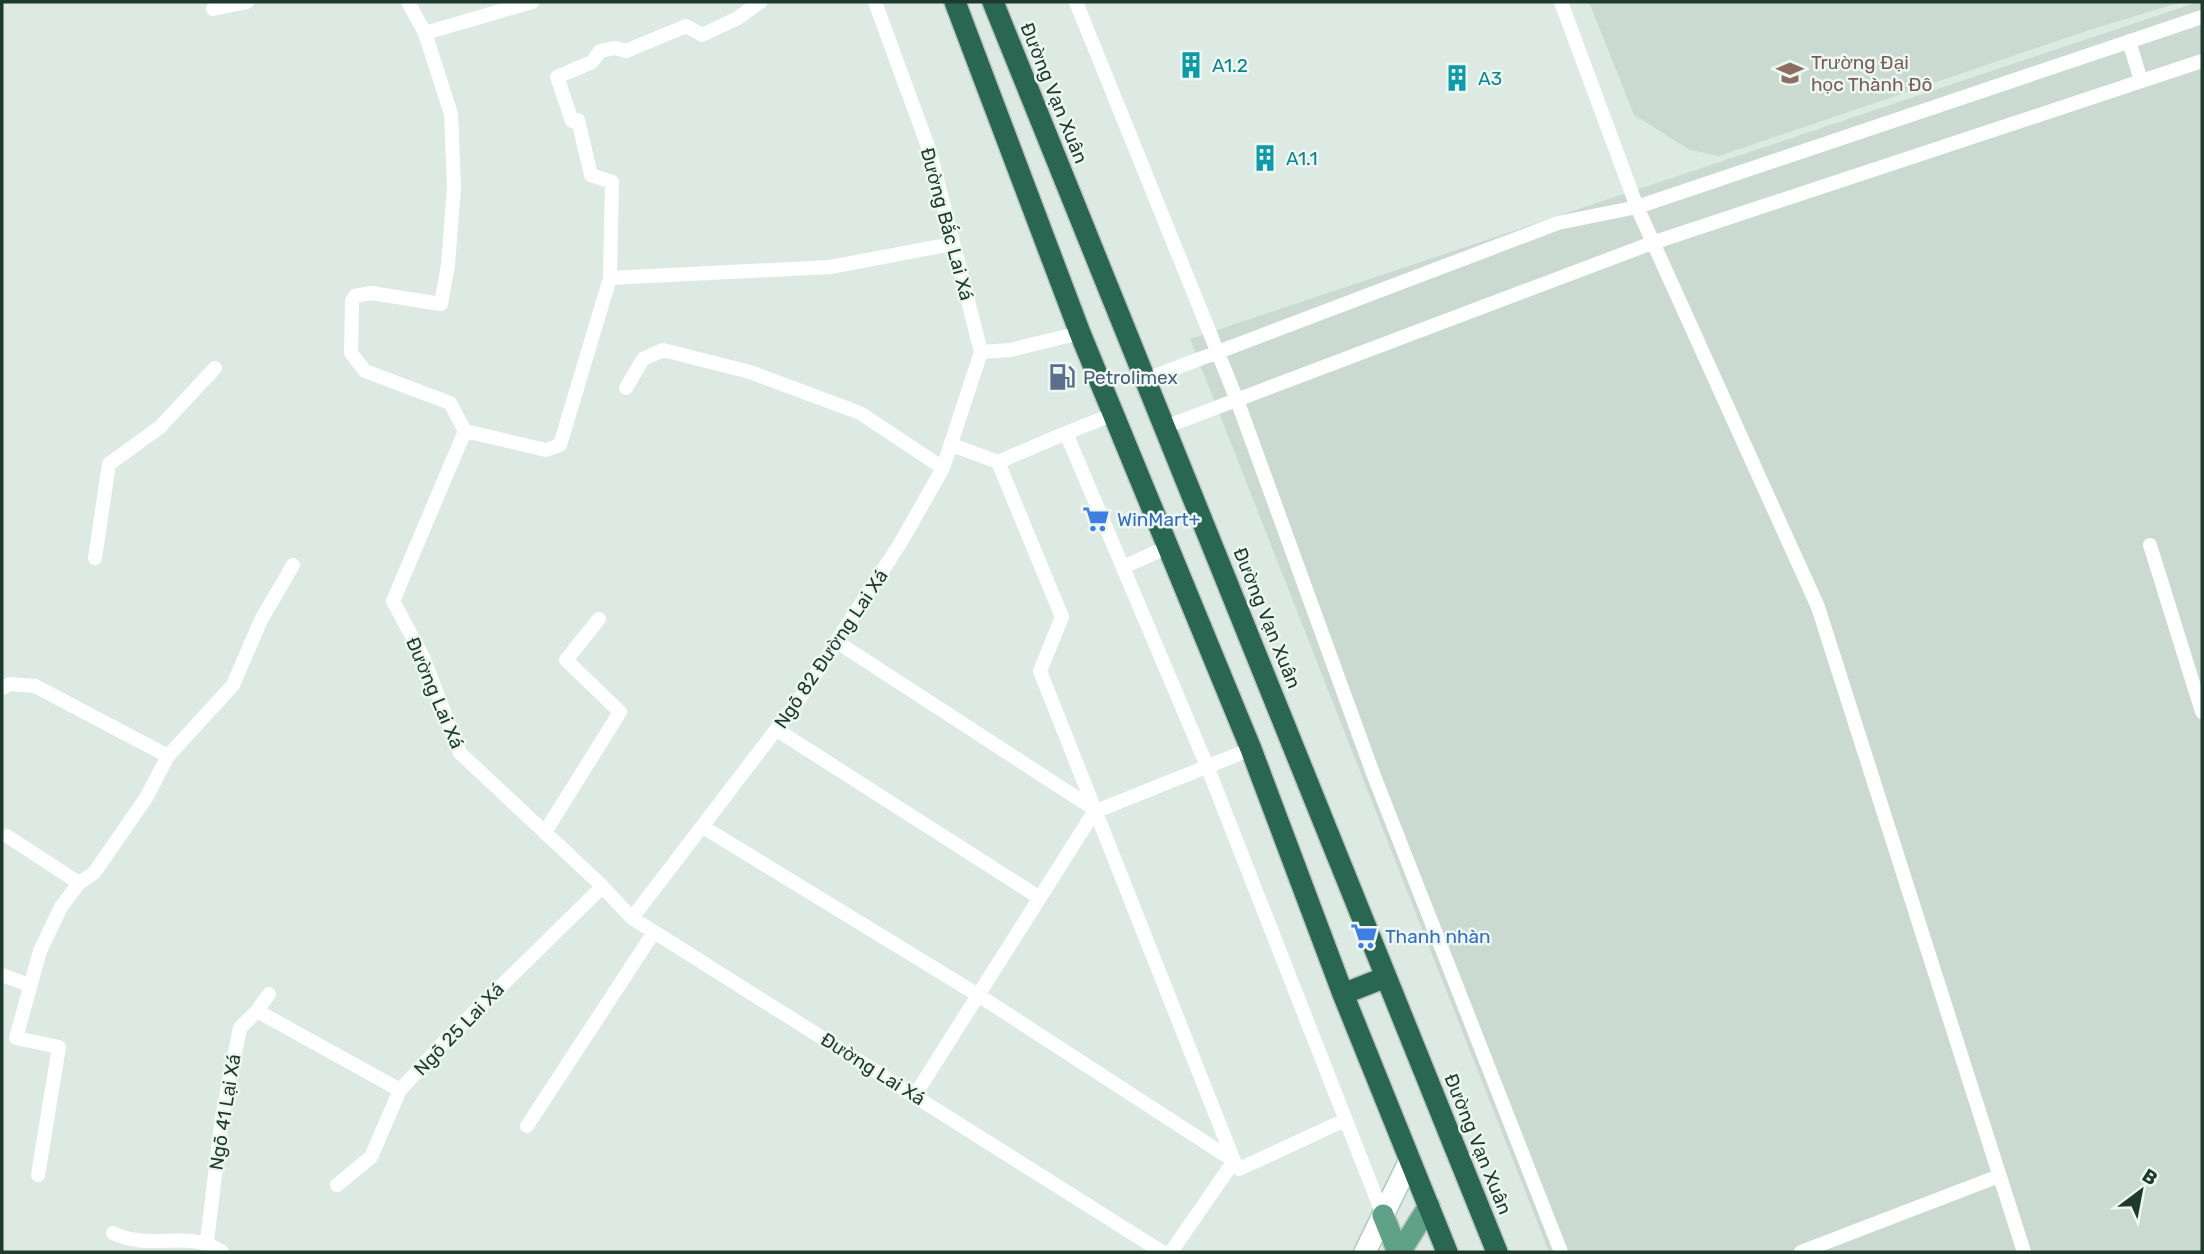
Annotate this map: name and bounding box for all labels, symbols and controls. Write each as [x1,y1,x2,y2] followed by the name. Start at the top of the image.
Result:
[1015,19,1093,167] street label: Đường Vạn Xuân
[1176,50,1206,80] building icon: A1.2
[1811,51,1932,96] place label: Trường Đại học Thành Đô
[1212,54,1248,77] place label: A1.2
[1775,58,1805,88] school or university icon: Trường Đại học Thành Đô
[1442,63,1472,93] building icon: A3
[1478,67,1502,90] place label: A3
[1250,143,1280,173] building icon: A1.1
[916,145,978,303] street label: Đường Bắc Lai Xá
[1286,147,1318,170] place label: A1.1
[1047,362,1077,392] fuel station icon: Petrolimex
[1083,366,1178,389] place label: Petrolimex
[1081,504,1111,534] supermarket icon: WinMart+
[1117,508,1201,531] place label: WinMart+
[1228,544,1306,692] street label: Đường Vạn Xuân
[769,565,893,733] street label: Ngõ 82 Đường Lai Xá
[401,634,469,752] street label: Đường Lai Xá
[1349,921,1379,951] supermarket icon: Thanh nhàn
[1385,925,1491,948] place label: Thanh nhàn
[409,978,509,1080] street label: Ngõ 25 Lai Xá
[817,1028,929,1110] street label: Đường Lai Xá
[204,1052,246,1172] street label: Ngõ 41 Lại Xá
[1439,1070,1517,1218] street label: Đường Vạn Xuân
[2106,1156,2176,1226] north arrow
[2138,1164,2162,1190] text: B

